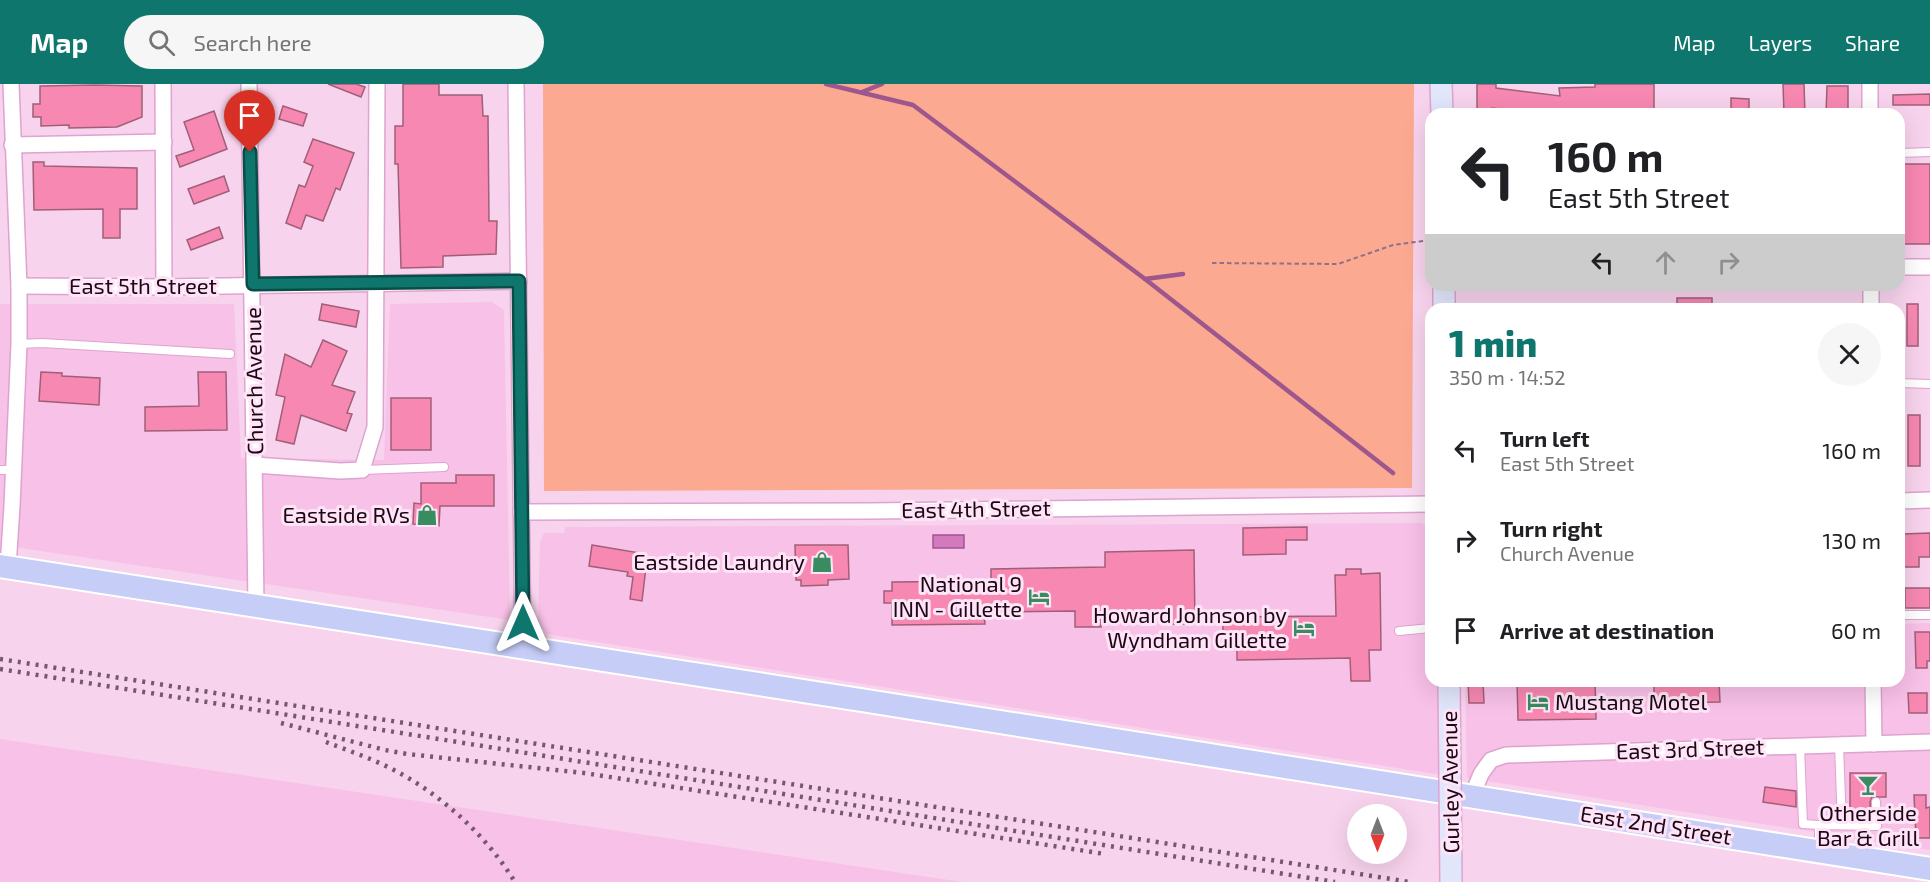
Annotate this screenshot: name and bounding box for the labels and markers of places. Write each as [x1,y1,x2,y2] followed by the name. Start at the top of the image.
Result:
[224,90,275,152] pin
[282,501,410,527] place label: Eastside RVs
[415,503,439,527] shop icon: Eastside RVs
[633,548,805,574] place label: Eastside Laundry
[810,550,834,574] shop icon: Eastside Laundry
[893,570,1022,621] place label: National 9 INN - Gillette
[1027,585,1051,609] hotel icon: National 9 INN - Gillette
[1093,601,1287,652] place label: Howard Johnson by Wyndham Gillette
[1292,616,1316,640] hotel icon: Howard Johnson by Wyndham Gillette
[1555,688,1707,714] place label: Mustang Motel
[1526,690,1550,714] hotel icon: Mustang Motel
[1856,773,1880,797] bar icon: Otherside Bar & Grill
[1817,799,1919,850] place label: Otherside Bar & Grill

